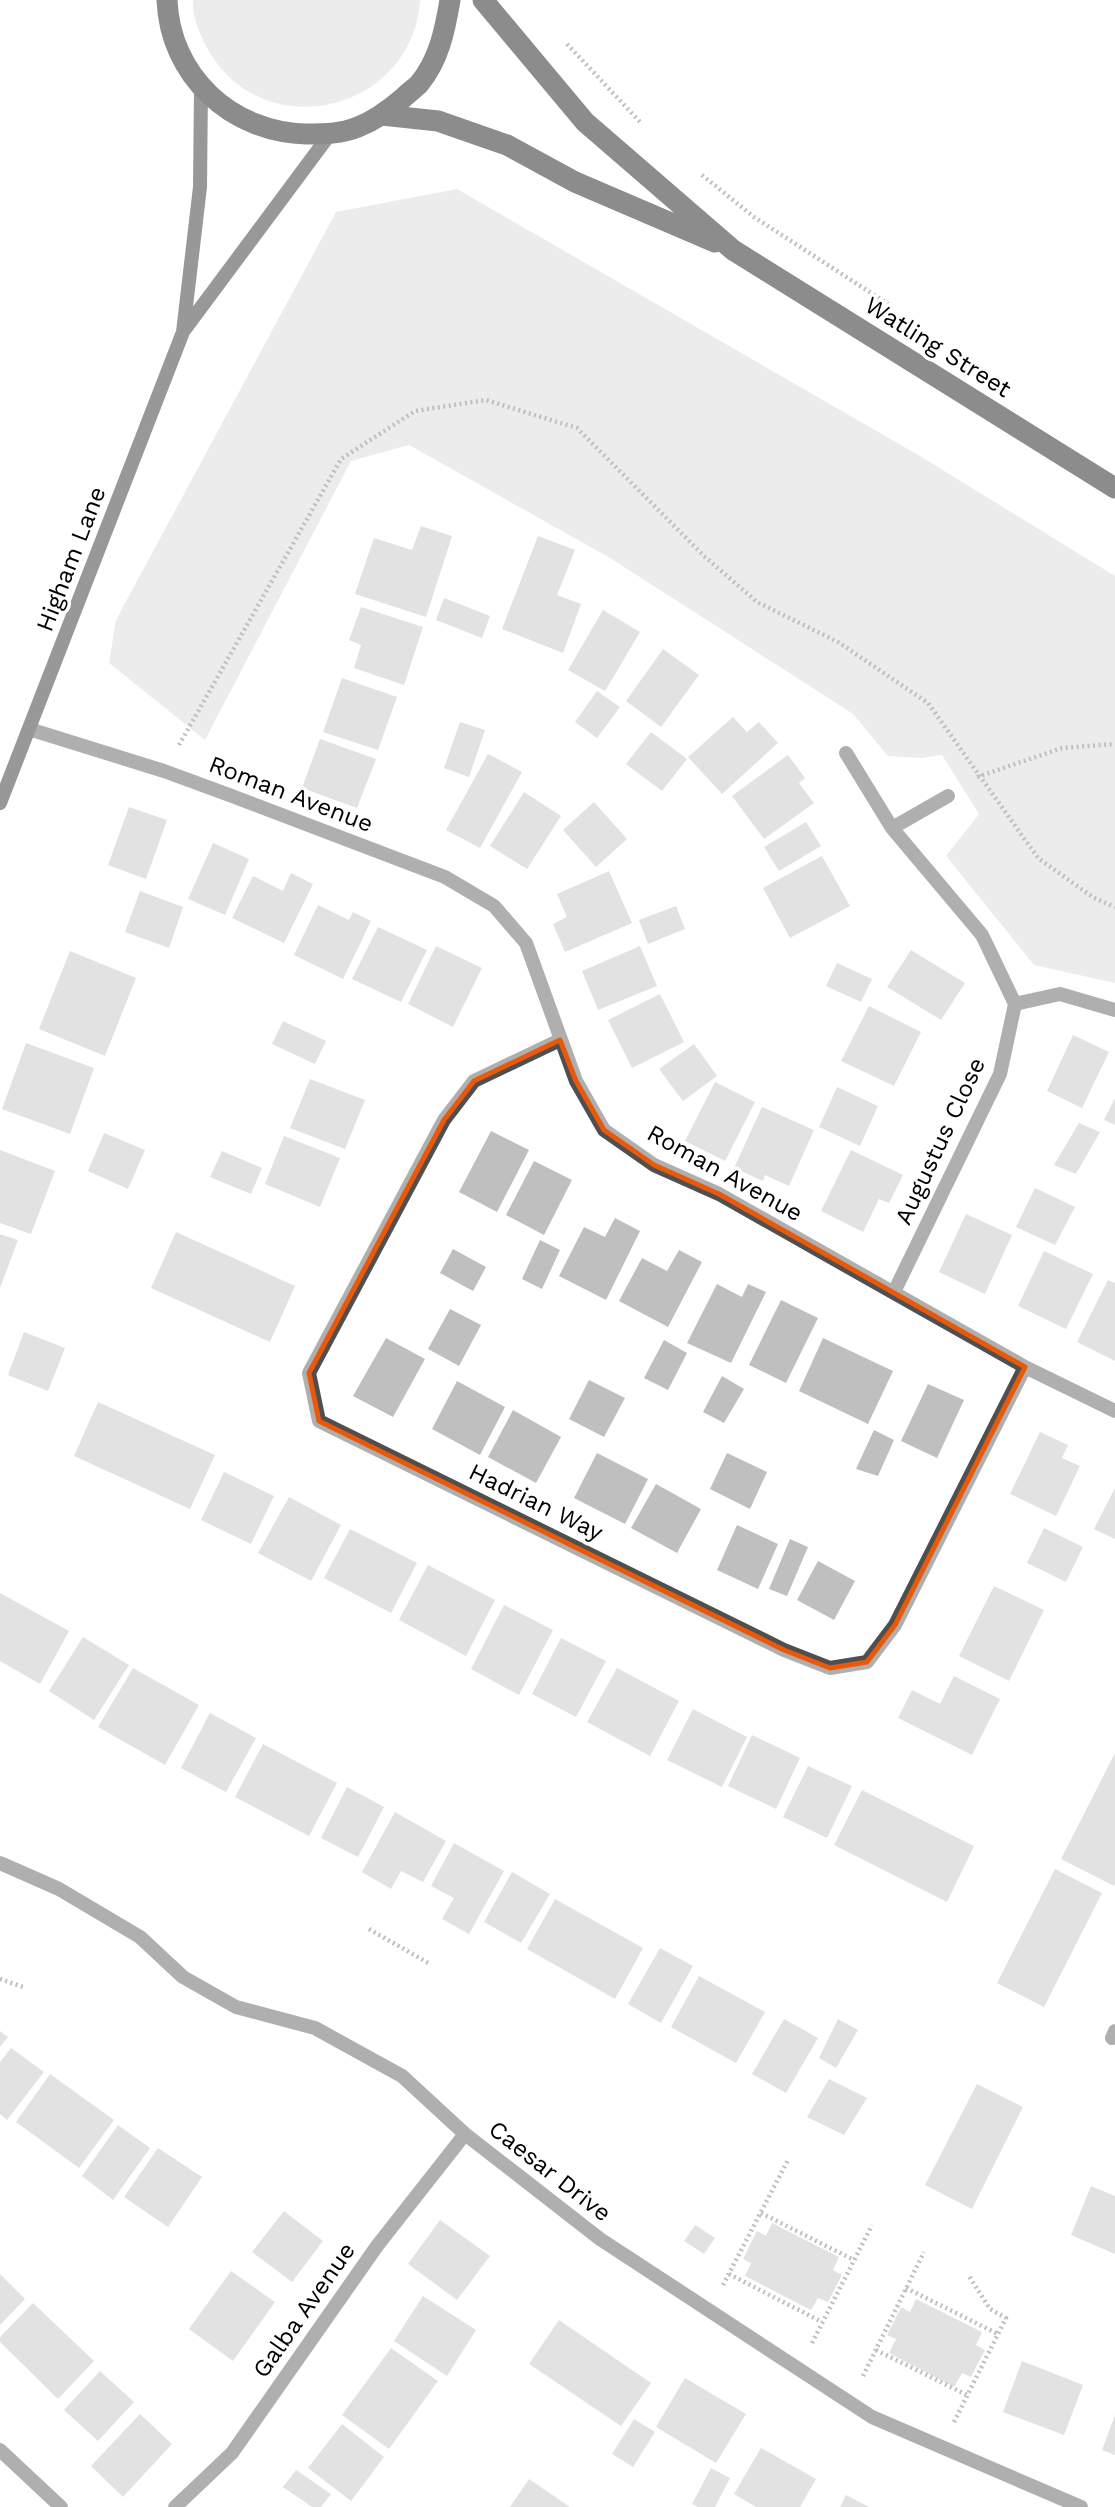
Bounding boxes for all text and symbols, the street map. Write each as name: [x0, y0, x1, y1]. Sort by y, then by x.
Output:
street label: Watling Street: [860, 291, 1016, 403]
street label: Higham Lane: [31, 483, 111, 635]
street label: Roman Avenue: [205, 750, 377, 838]
street label: Augustus Close: [889, 1053, 991, 1229]
street label: Roman Avenue: [642, 1119, 808, 1227]
street label: Hadrian Way: [464, 1457, 608, 1547]
street label: Caesar Drive: [483, 2115, 617, 2227]
street label: Galba Avenue: [247, 2237, 361, 2383]

